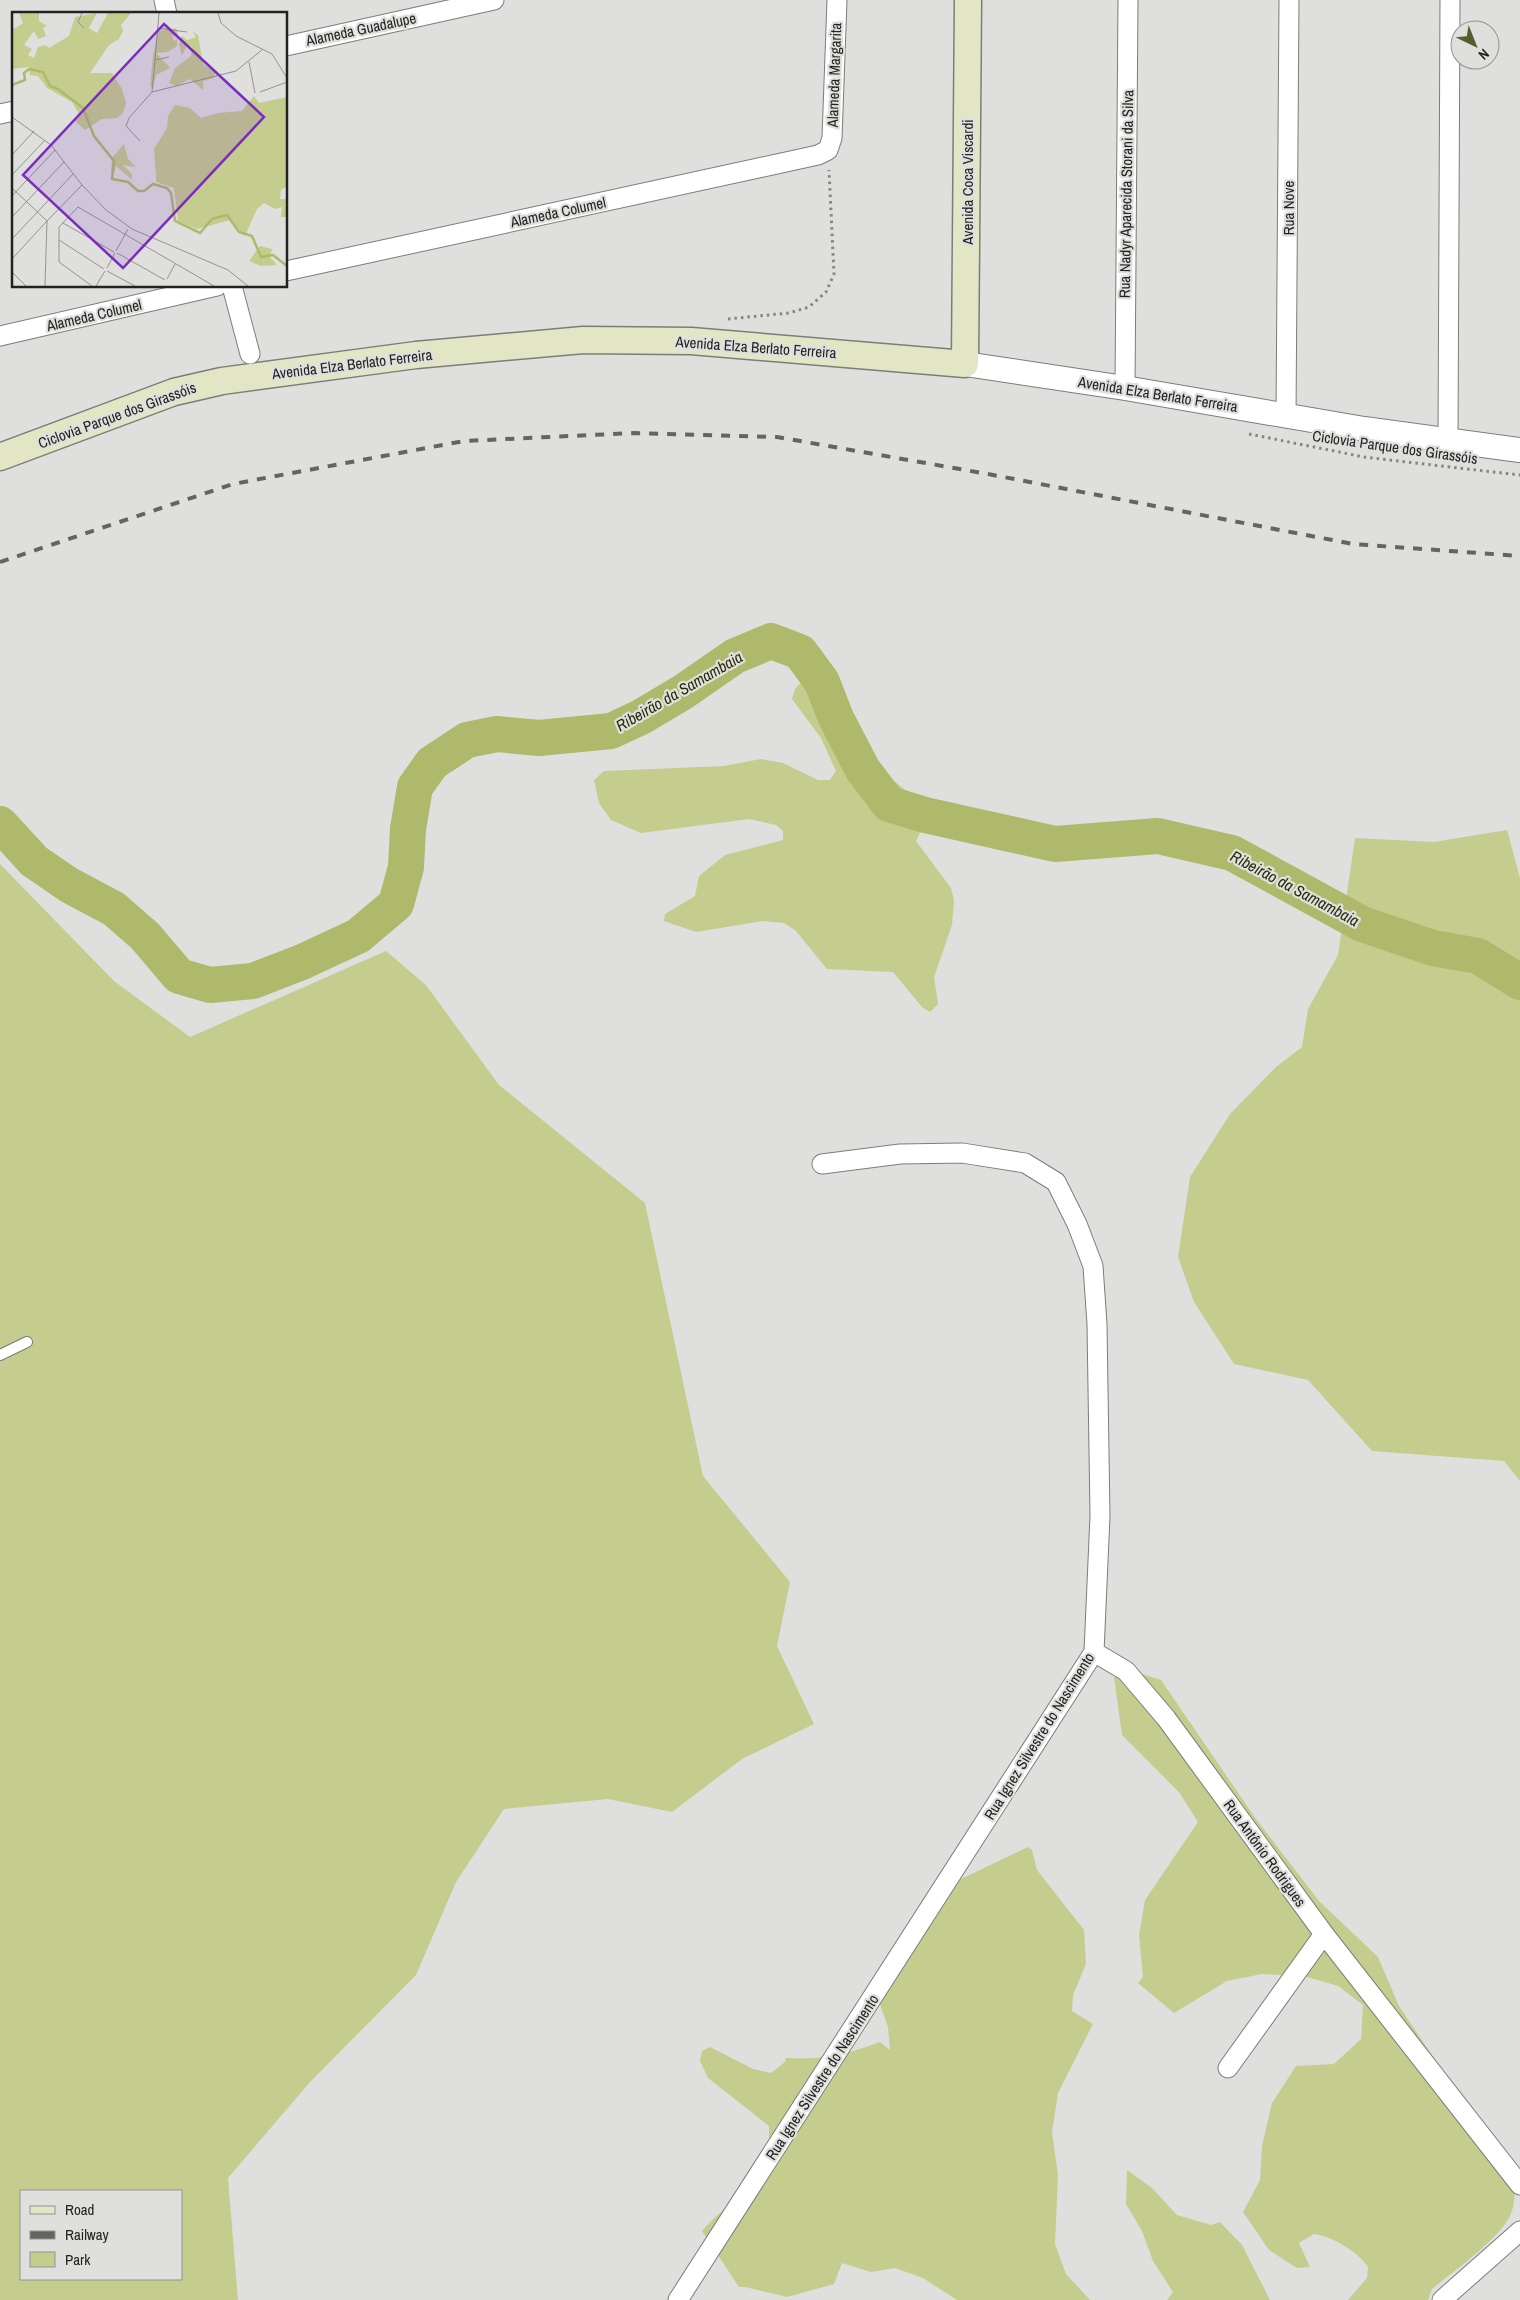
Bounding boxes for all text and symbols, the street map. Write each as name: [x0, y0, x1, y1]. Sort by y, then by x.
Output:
street label: Alameda Guadalupe: [303, 7, 418, 51]
inset map: [12, 12, 288, 288]
north arrow: [1450, 20, 1500, 70]
street label: Alameda Margarita: [822, 22, 846, 129]
text: N: [1475, 45, 1493, 64]
street label: Rua Nadyr Aparecida Storani da Silva: [1114, 89, 1138, 298]
street label: Avenida Coca Viscardi: [957, 119, 978, 246]
street label: Rua Nove: [1278, 181, 1299, 235]
street label: Alameda Columel: [507, 192, 608, 233]
street label: Alameda Columel: [43, 294, 144, 336]
street label: Avenida Elza Berlato Ferreira: [674, 331, 837, 363]
street label: Avenida Elza Berlato Ferreira: [270, 344, 433, 384]
street label: Avenida Elza Berlato Ferreira: [1076, 371, 1239, 417]
street label: Ciclovia Parque dos Girassóis: [35, 377, 199, 453]
street label: Ciclovia Parque dos Girassóis: [1311, 425, 1479, 469]
water label: Ribeirão da Samambaia: [612, 646, 746, 736]
water label: Ribeirão da Samambaia: [1227, 845, 1363, 931]
street label: Rua Ignez Silvestre do Nascimento: [979, 1648, 1099, 1824]
street label: Rua Antônio Rodrigues: [1219, 1795, 1311, 1911]
street label: Rua Ignez Silvestre do Nascimento: [761, 1990, 884, 2164]
legend: [20, 2190, 182, 2280]
text: Road: [65, 2199, 94, 2220]
text: Railway: [65, 2224, 110, 2245]
text: Park: [65, 2249, 91, 2270]

